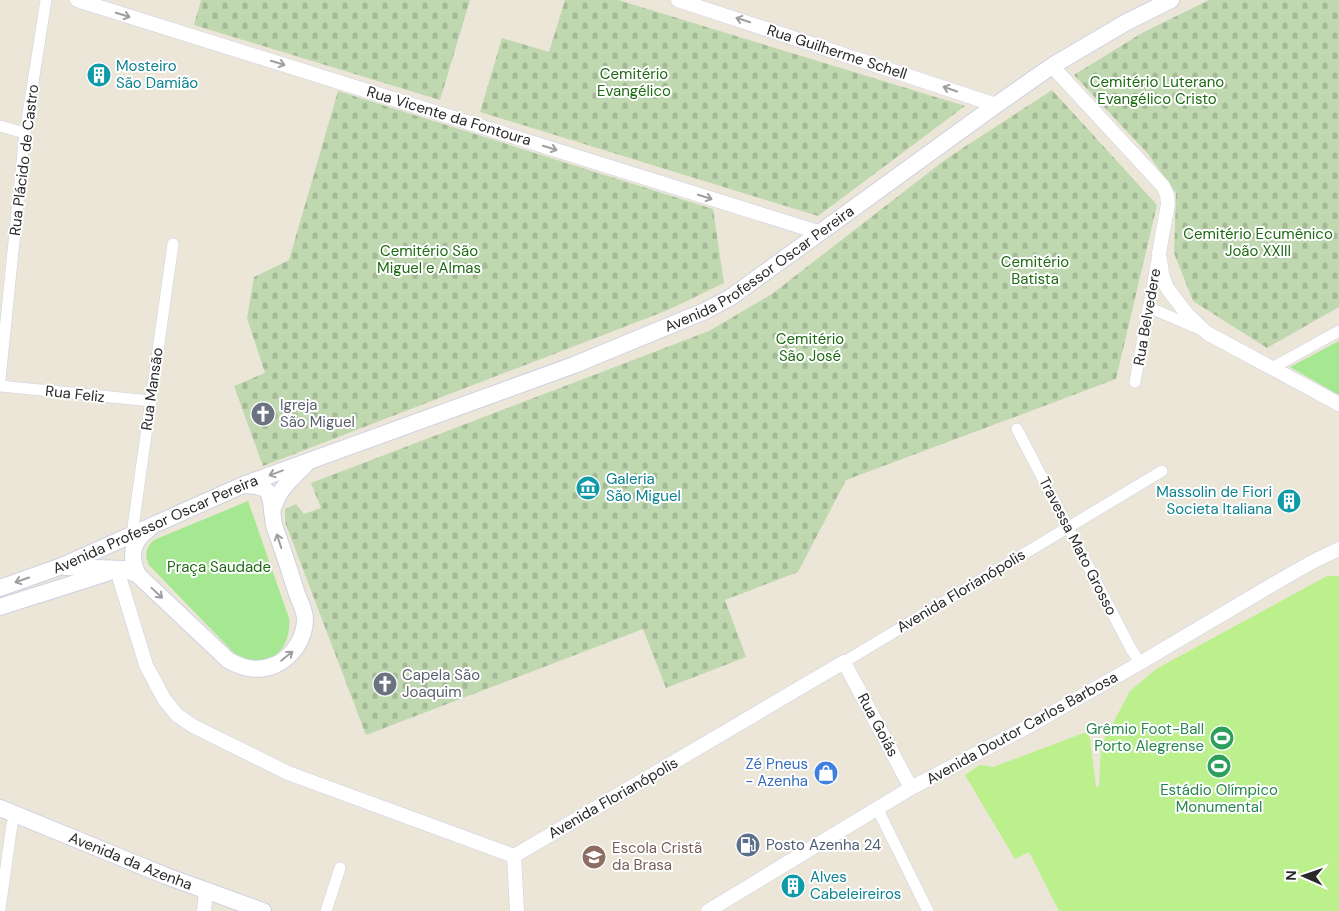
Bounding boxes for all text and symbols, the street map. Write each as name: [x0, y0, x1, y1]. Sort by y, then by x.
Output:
one-way arrow: [115, 10, 131, 20]
one-way arrow: [735, 15, 751, 25]
street label: Rua Guilherme Schell: [764, 20, 910, 84]
place label: Mosteiro São Damião: [116, 56, 198, 93]
one-way arrow: [270, 59, 286, 68]
building icon: Mosteiro São Damião: [86, 62, 112, 88]
park label: Cemitério Evangélico: [597, 64, 671, 101]
park label: Cemitério Luterano Evangélico Cristo: [1090, 72, 1224, 109]
street label: Rua Vicente da Fontoura: [364, 81, 534, 151]
street label: Rua Plácido de Castro: [5, 83, 43, 237]
one-way arrow: [942, 84, 958, 93]
one-way arrow: [542, 144, 558, 154]
one-way arrow: [697, 192, 713, 202]
street label: Avenida Professor Oscar Pereira: [661, 201, 858, 337]
park label: Cemitério Ecumênico João XXIII: [1183, 224, 1333, 261]
park label: Cemitério São Miguel e Almas: [377, 241, 481, 278]
park label: Cemitério Batista: [1001, 252, 1069, 289]
street label: Rua Belvedere: [1129, 267, 1165, 367]
park label: Cemitério São José: [776, 329, 844, 366]
street label: Rua Mansão: [136, 346, 168, 432]
street label: Rua Feliz: [44, 381, 106, 407]
place label: Igreja São Miguel: [280, 395, 355, 432]
church icon: Igreja São Miguel: [250, 401, 276, 427]
one-way arrow: [269, 469, 284, 478]
place label: Galeria São Miguel: [606, 469, 681, 506]
street label: Avenida Professor Oscar Pereira: [50, 470, 261, 578]
street label: Travessa Mato Grosso: [1034, 473, 1122, 619]
museum icon: Galeria São Miguel: [575, 475, 601, 501]
place label: Massolin de Fiori Societa Italiana: [1156, 482, 1272, 519]
building icon: Massolin de Fiori Societa Italiana: [1276, 488, 1302, 514]
one-way arrow: [274, 533, 284, 549]
street label: Avenida Florianópolis: [893, 545, 1029, 637]
park label: Praça Saudade: [167, 557, 271, 577]
one-way arrow: [15, 576, 31, 585]
one-way arrow: [151, 587, 163, 599]
one-way arrow: [280, 651, 293, 662]
place label: Capela São Joaquim: [402, 665, 480, 702]
street label: Avenida Doutor Carlos Barbosa: [923, 667, 1121, 789]
church icon: Capela São Joaquim: [372, 671, 398, 697]
street label: Rua Goiás: [853, 690, 903, 760]
place label: Grêmio Foot-Ball Porto Alegrense: [1086, 719, 1204, 756]
sports icon: Grêmio Foot-Ball Porto Alegrense: [1209, 725, 1235, 751]
street label: Avenida Florianópolis: [544, 753, 682, 843]
sports icon: Estádio Olímpico Monumental: [1206, 753, 1232, 779]
place label: Zé Pneus - Azenha: [745, 754, 808, 791]
shop icon: Zé Pneus - Azenha: [813, 760, 839, 786]
place label: Estádio Olímpico Monumental: [1160, 780, 1278, 817]
street label: Avenida da Azenha: [66, 827, 195, 895]
fuel station icon: Posto Azenha 24: [735, 832, 761, 858]
place label: Posto Azenha 24: [766, 835, 881, 855]
place label: Escola Cristã da Brasa: [612, 838, 702, 875]
school or university icon: Escola Cristã da Brasa: [581, 844, 607, 870]
north arrow: [1279, 851, 1329, 901]
place label: Alves Cabeleireiros: [810, 867, 901, 904]
text: N: [1282, 870, 1300, 881]
building icon: Alves Cabeleireiros: [780, 873, 806, 899]

